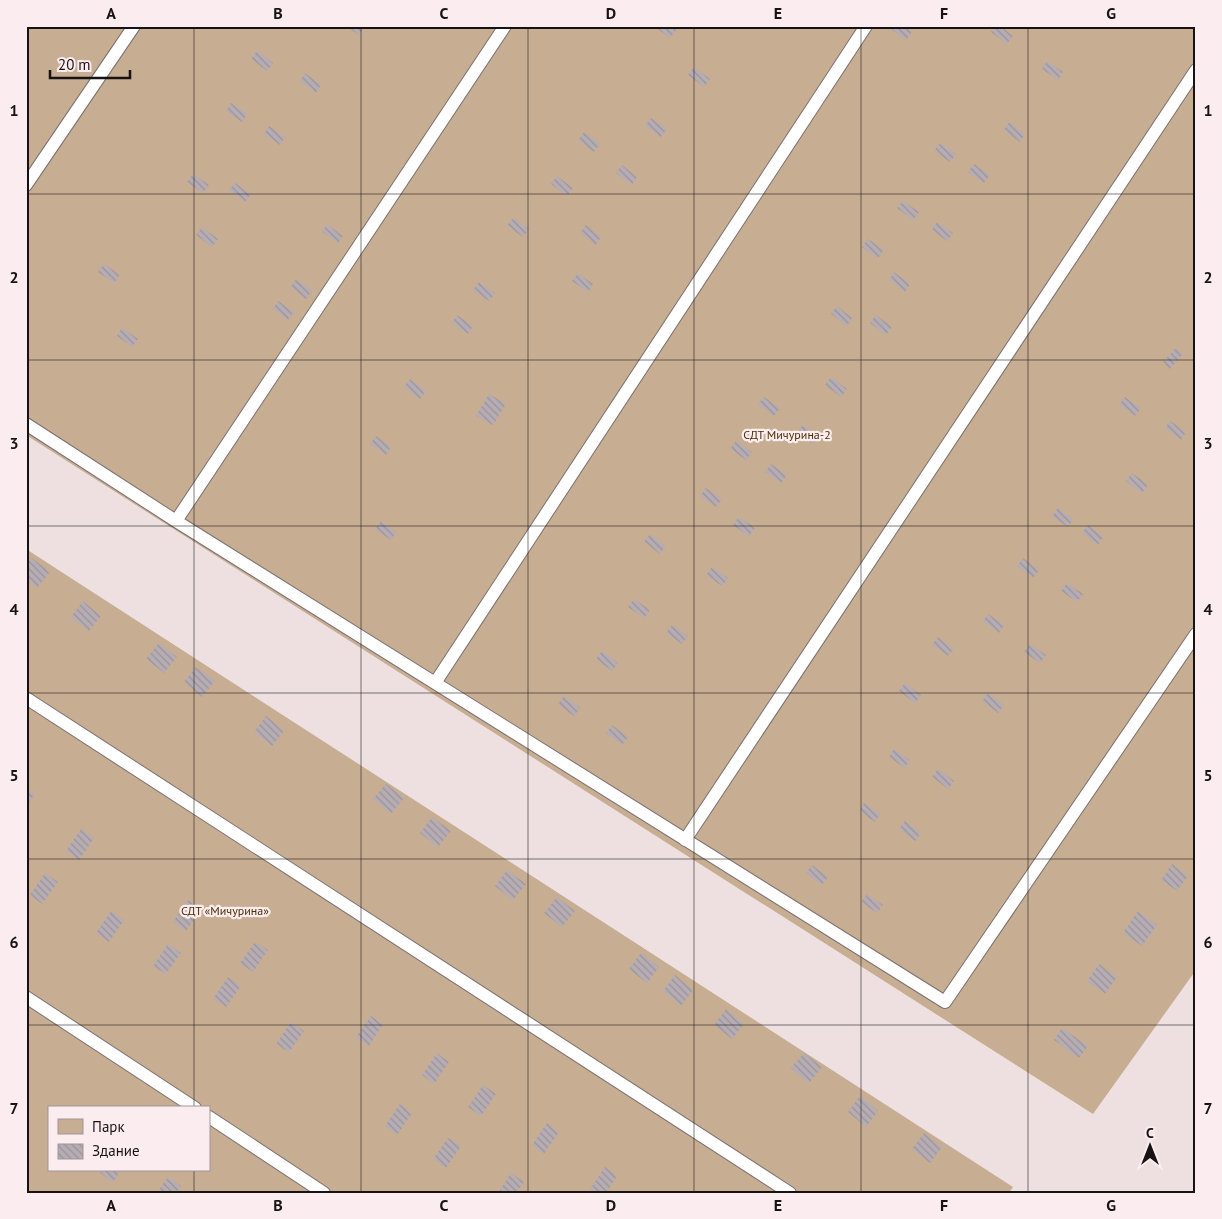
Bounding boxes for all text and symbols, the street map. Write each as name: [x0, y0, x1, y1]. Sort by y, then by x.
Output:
text: A: [106, 3, 116, 23]
text: B: [273, 3, 283, 23]
text: C: [440, 3, 449, 23]
text: D: [606, 3, 616, 23]
text: E: [774, 3, 782, 23]
text: F: [940, 3, 948, 23]
text: G: [1106, 3, 1116, 23]
scale bar: [50, 48, 130, 80]
text: 20 m: [58, 55, 91, 74]
text: 1: [9, 100, 19, 120]
text: 1: [1203, 100, 1213, 120]
text: 2: [9, 267, 19, 287]
text: 2: [1203, 267, 1213, 287]
park label: СДТ Мичурина-2: [743, 427, 831, 442]
text: 3: [9, 433, 19, 453]
text: 3: [1203, 433, 1213, 453]
text: 4: [9, 599, 19, 619]
text: 4: [1203, 599, 1213, 619]
text: 5: [9, 765, 19, 785]
text: 5: [1203, 765, 1213, 785]
park label: СДТ «Мичурина»: [181, 903, 269, 918]
text: 6: [9, 932, 19, 952]
text: 6: [1203, 932, 1213, 952]
text: 7: [9, 1098, 19, 1118]
text: 7: [1203, 1098, 1213, 1118]
legend: [48, 1106, 210, 1172]
text: Парк: [92, 1117, 125, 1136]
north arrow: [1124, 1122, 1174, 1172]
text: С: [1146, 1124, 1154, 1142]
text: Здание: [92, 1141, 140, 1160]
text: A: [106, 1195, 116, 1215]
text: B: [273, 1195, 283, 1215]
text: C: [440, 1195, 449, 1215]
text: D: [606, 1195, 616, 1215]
text: E: [774, 1195, 782, 1215]
text: F: [940, 1195, 948, 1215]
text: G: [1106, 1195, 1116, 1215]

